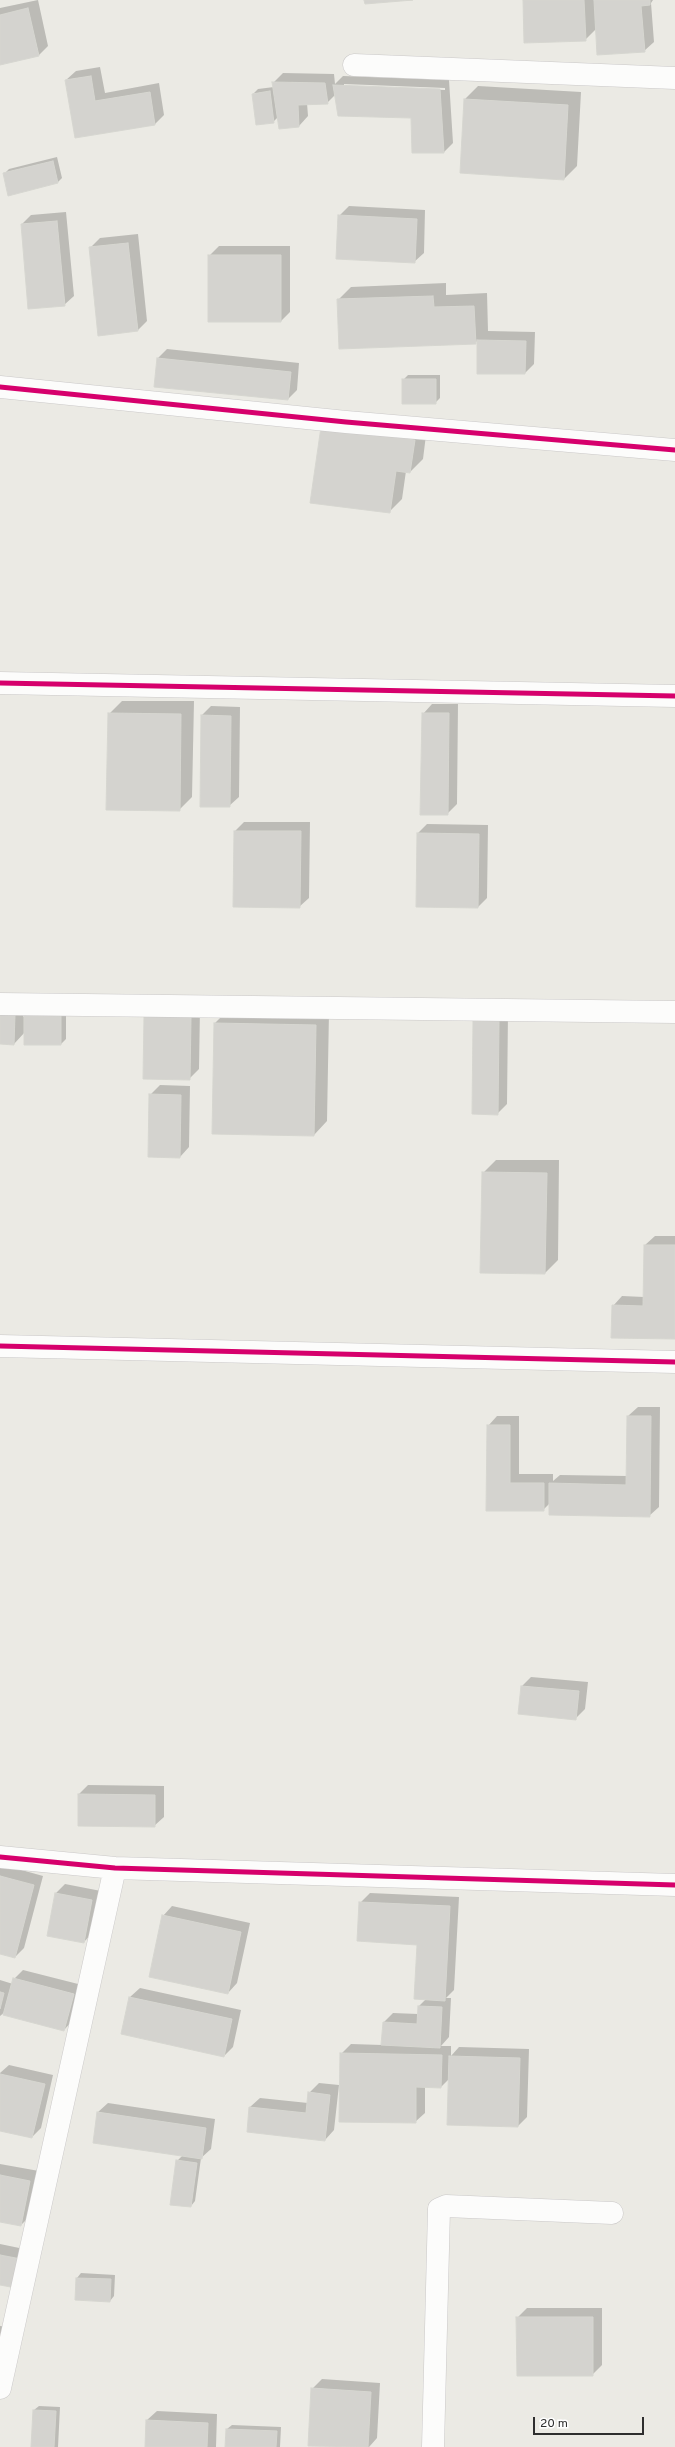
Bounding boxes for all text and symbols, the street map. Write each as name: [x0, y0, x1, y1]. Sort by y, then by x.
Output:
scale bar: [535, 2409, 646, 2435]
text: 20 m: [540, 2416, 568, 2432]

